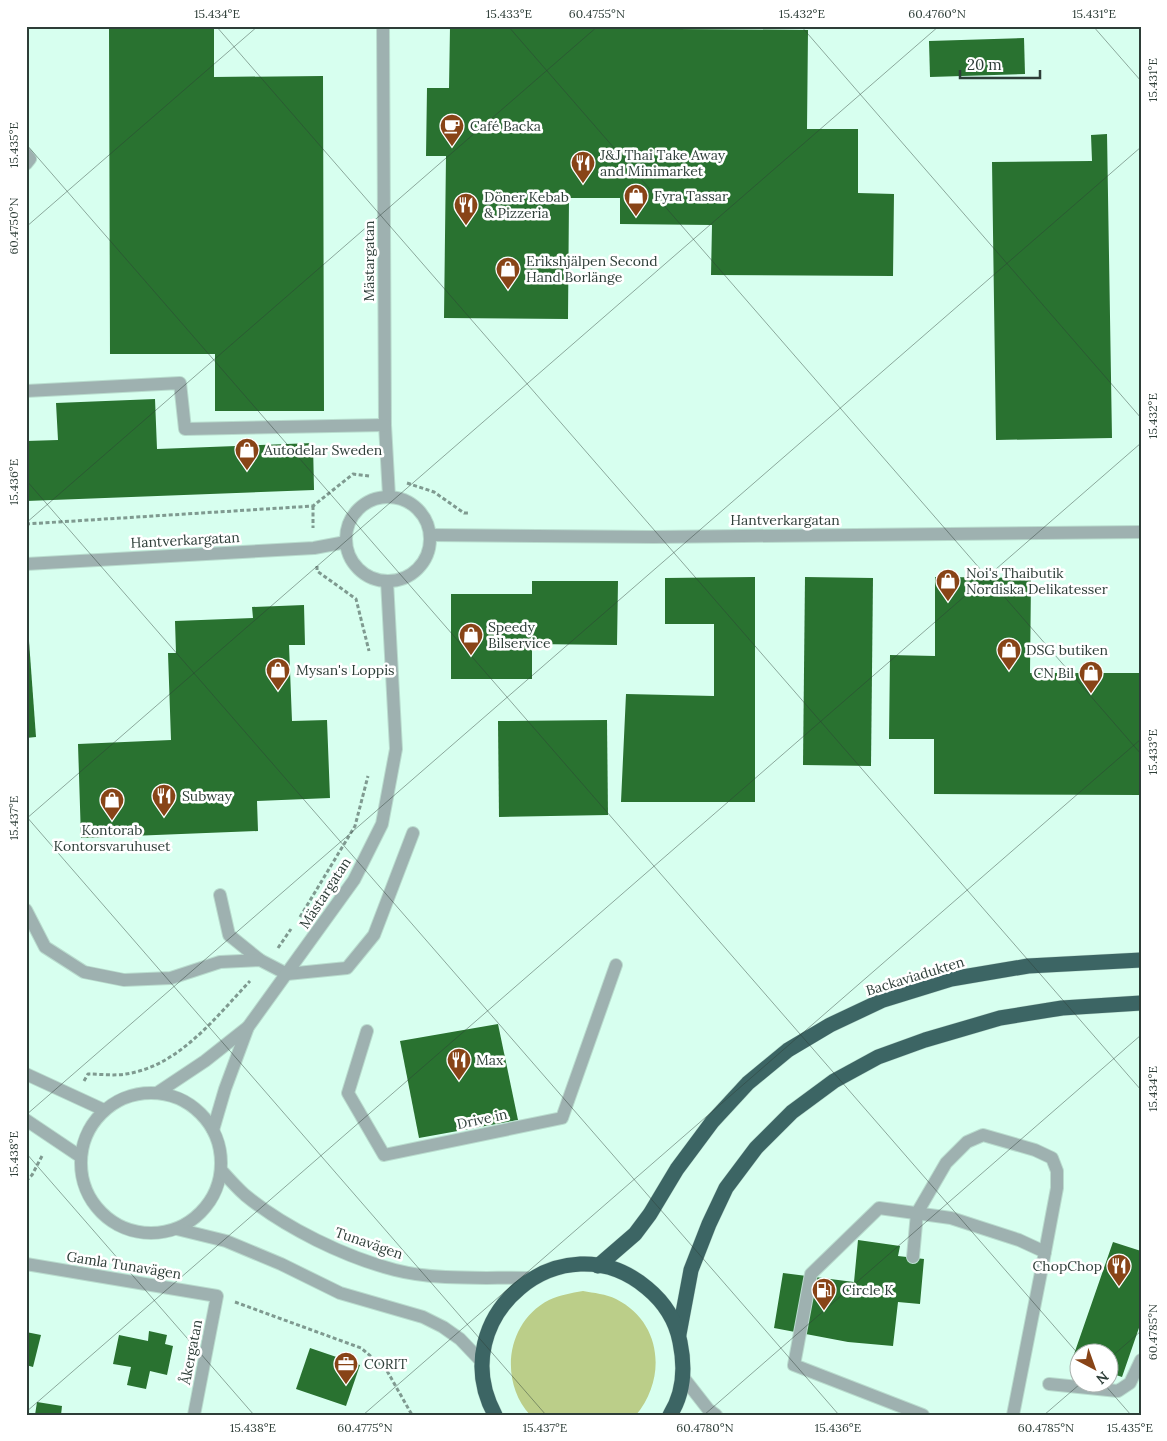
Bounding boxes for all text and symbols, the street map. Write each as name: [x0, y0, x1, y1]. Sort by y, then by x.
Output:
text: 15.434°E: [194, 6, 240, 21]
text: 15.433°E: [486, 6, 532, 21]
text: 60.4755°N: [569, 6, 625, 21]
text: 15.432°E: [779, 6, 825, 21]
text: 60.4760°N: [908, 6, 966, 21]
text: 15.431°E: [1072, 6, 1116, 21]
scale bar: [960, 48, 1040, 80]
text: 20 m: [967, 55, 1002, 74]
text: 15.431°E: [1145, 58, 1160, 102]
cafe icon: Café Backa: [439, 113, 465, 147]
place label: Café Backa: [470, 117, 541, 135]
text: 15.435°E: [6, 122, 21, 168]
place label: J&J Thai Take Away and Minimarket: [599, 146, 726, 180]
restaurant icon: J&J Thai Take Away and Minimarket: [570, 150, 596, 184]
shop icon: Fyra Tassar: [623, 183, 649, 217]
place label: Fyra Tassar: [654, 187, 728, 205]
place label: Döner Kebab & Pizzeria: [484, 188, 569, 222]
restaurant icon: Döner Kebab & Pizzeria: [453, 192, 479, 226]
text: 60.4750°N: [6, 197, 21, 255]
street label: Mästargatan: [360, 220, 378, 302]
place label: Erikshjälpen Second Hand Borlänge: [526, 252, 658, 286]
shop icon: Erikshjälpen Second Hand Borlänge: [495, 256, 521, 290]
text: 15.432°E: [1145, 393, 1160, 439]
shop icon: Autodelar Sweden: [234, 437, 260, 471]
place label: Autodelar Sweden: [263, 441, 383, 459]
text: 15.436°E: [6, 459, 21, 505]
street label: Hantverkargatan: [730, 511, 840, 529]
street label: Hantverkargatan: [130, 528, 241, 552]
place label: Noi's Thaibutik Nordiska Delikatesser: [966, 564, 1108, 598]
shop icon: Noi's Thaibutik Nordiska Delikatesser: [935, 568, 961, 602]
place label: Speedy Bilservice: [488, 618, 551, 652]
shop icon: Speedy Bilservice: [458, 622, 484, 656]
shop icon: DSG butiken: [996, 637, 1022, 671]
place label: DSG butiken: [1026, 641, 1109, 659]
shop icon: Mysan's Loppis: [265, 657, 291, 691]
shop icon: CN Bil: [1078, 660, 1104, 694]
place label: Mysan's Loppis: [296, 661, 395, 679]
place label: CN Bil: [1034, 664, 1074, 682]
text: 15.433°E: [1145, 729, 1160, 775]
restaurant icon: Subway: [151, 783, 177, 817]
shop icon: Kontorab Kontorsvaruhuset: [99, 787, 125, 821]
place label: Subway: [182, 787, 232, 805]
text: 15.437°E: [6, 796, 21, 840]
place label: Kontorab Kontorsvaruhuset: [54, 821, 171, 855]
street label: Mästargatan: [295, 854, 355, 932]
street label: Backaviadukten: [864, 952, 967, 1000]
restaurant icon: Max: [446, 1047, 472, 1081]
place label: Max: [476, 1051, 504, 1069]
text: 15.434°E: [1145, 1066, 1160, 1112]
street label: Drive in: [455, 1105, 509, 1133]
text: 15.438°E: [6, 1131, 21, 1177]
street label: Tunavägen: [333, 1223, 406, 1263]
street label: Gamla Tunavägen: [65, 1247, 183, 1283]
restaurant icon: ChopChop: [1106, 1253, 1132, 1287]
place label: ChopChop: [1033, 1257, 1102, 1275]
fuel station icon: Circle K: [811, 1277, 837, 1311]
place label: Circle K: [842, 1281, 894, 1299]
text: 60.4785°N: [1145, 1304, 1160, 1360]
street label: Åkergatan: [176, 1318, 206, 1387]
north arrow: [1070, 1344, 1120, 1394]
office icon: CORIT: [333, 1351, 359, 1385]
place label: CORIT: [364, 1355, 407, 1373]
text: N: [1092, 1367, 1113, 1388]
text: 15.438°E: [230, 1420, 276, 1435]
text: 60.4775°N: [337, 1420, 393, 1435]
text: 15.437°E: [523, 1420, 567, 1435]
text: 60.4780°N: [676, 1420, 734, 1435]
text: 15.436°E: [815, 1420, 861, 1435]
text: 60.4785°N: [1018, 1420, 1074, 1435]
text: 15.435°E: [1107, 1420, 1153, 1435]

